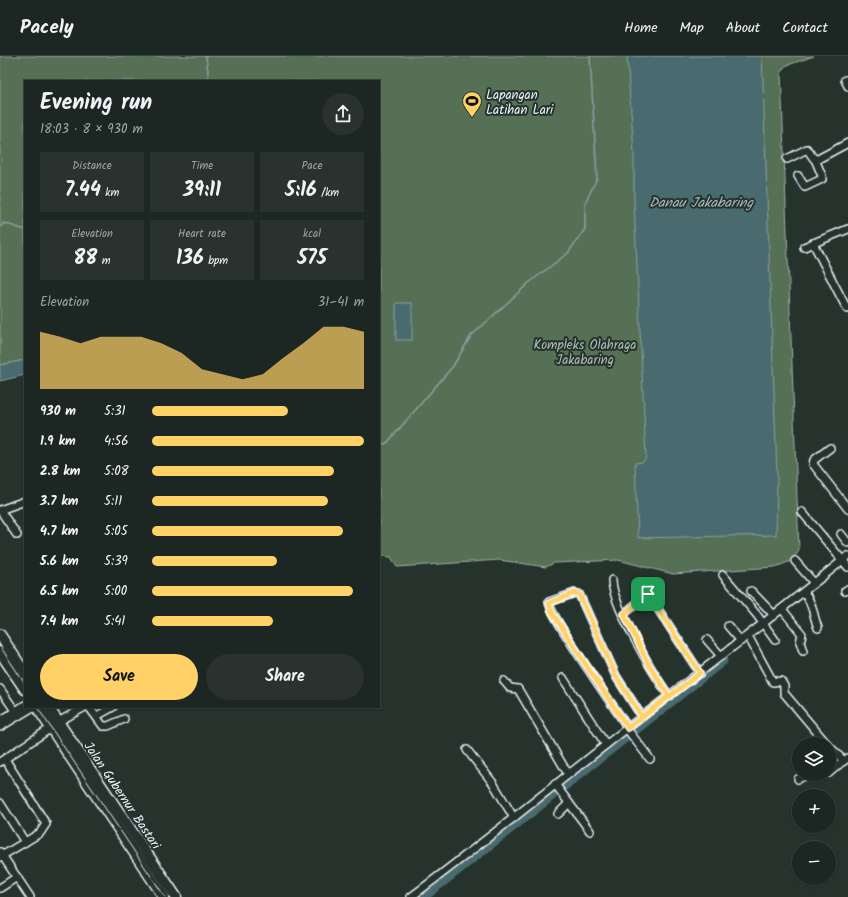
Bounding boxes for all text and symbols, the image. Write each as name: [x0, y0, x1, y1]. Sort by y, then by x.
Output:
text: Pacely: [20, 13, 74, 43]
text: Home: [624, 17, 658, 39]
text: Map: [680, 17, 704, 39]
text: About: [726, 17, 760, 39]
text: Contact: [782, 17, 828, 39]
place label: Lapangan Latihan Lari: [486, 85, 554, 121]
text: Evening run: [40, 86, 152, 121]
sports icon: Lapangan Latihan Lari: [461, 90, 483, 118]
button: share: [322, 93, 364, 135]
text: 18:03 · 8 × 930 m: [40, 119, 143, 140]
text: Distance: [72, 157, 112, 175]
text: Time: [191, 157, 213, 175]
text: Pace: [302, 157, 322, 175]
text: 7.44: [65, 175, 101, 207]
text: 39:11: [183, 175, 221, 207]
text: 5:16: [285, 175, 317, 207]
text: km: [101, 184, 119, 202]
text: /km: [317, 184, 339, 202]
water label: Danau Jakabaring: [649, 192, 754, 214]
text: Elevation: [71, 225, 113, 243]
text: Heart rate: [178, 225, 226, 243]
text: kcal: [303, 225, 321, 243]
text: 88: [74, 243, 97, 275]
text: 136: [176, 243, 204, 275]
text: 575: [297, 243, 327, 275]
text: m: [97, 252, 110, 270]
text: bpm: [204, 252, 228, 270]
text: Elevation: [40, 292, 89, 313]
text: 31–41 m: [318, 292, 364, 313]
park label: Kompleks Olahraga Jakabaring: [534, 335, 636, 371]
text: 930 m: [40, 401, 76, 422]
text: 5:31: [104, 401, 126, 422]
text: 1.9 km: [40, 431, 76, 452]
text: 4:56: [104, 431, 129, 452]
text: 2.8 km: [40, 461, 80, 482]
text: 5:08: [104, 461, 129, 482]
text: 3.7 km: [40, 491, 78, 512]
text: 5:11: [104, 491, 122, 512]
text: 4.7 km: [40, 521, 78, 542]
text: 5:05: [104, 521, 128, 542]
text: 5.6 km: [40, 551, 79, 572]
text: 5:39: [104, 551, 128, 572]
pin: [631, 577, 665, 611]
text: 6.5 km: [40, 581, 79, 602]
text: 5:00: [104, 581, 127, 602]
icon: arrive: [637, 583, 659, 605]
text: 7.4 km: [40, 611, 78, 632]
text: 5:41: [104, 611, 125, 632]
button: Save: [40, 654, 198, 700]
button: Share: [206, 654, 364, 700]
map controls: [792, 737, 836, 885]
button: layers: [792, 737, 836, 781]
street label: Jalan Gubernur Bastari: [78, 738, 166, 855]
button: +: [792, 789, 836, 833]
button: −: [792, 841, 836, 885]

